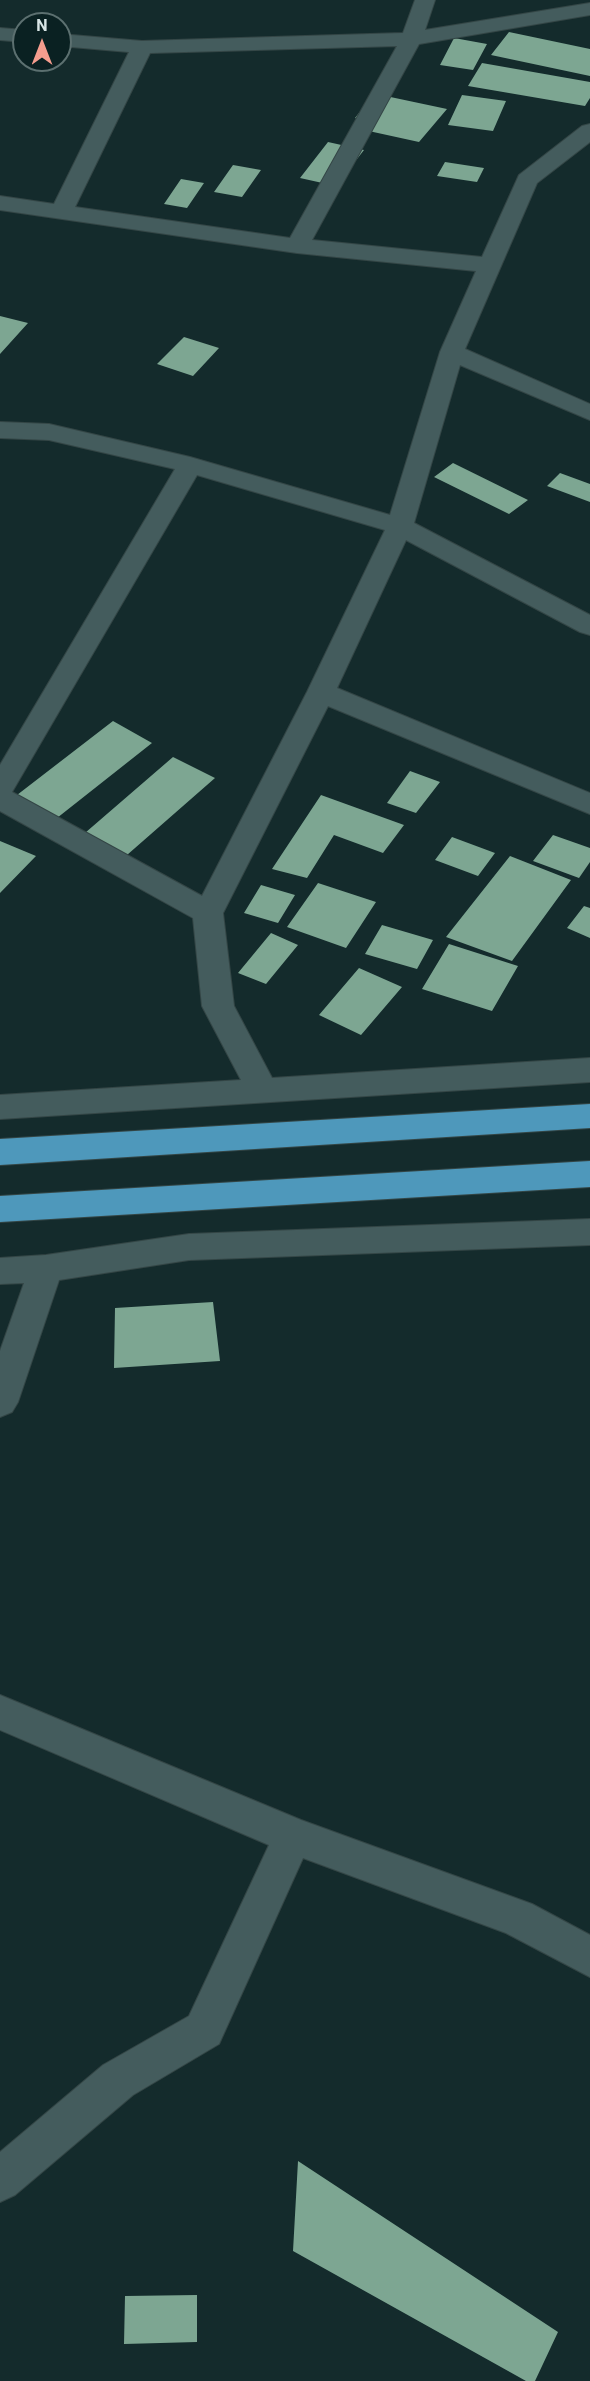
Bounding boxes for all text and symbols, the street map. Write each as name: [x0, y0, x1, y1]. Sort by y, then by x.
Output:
north arrow: [12, 12, 72, 72]
text: N: [36, 16, 48, 35]

